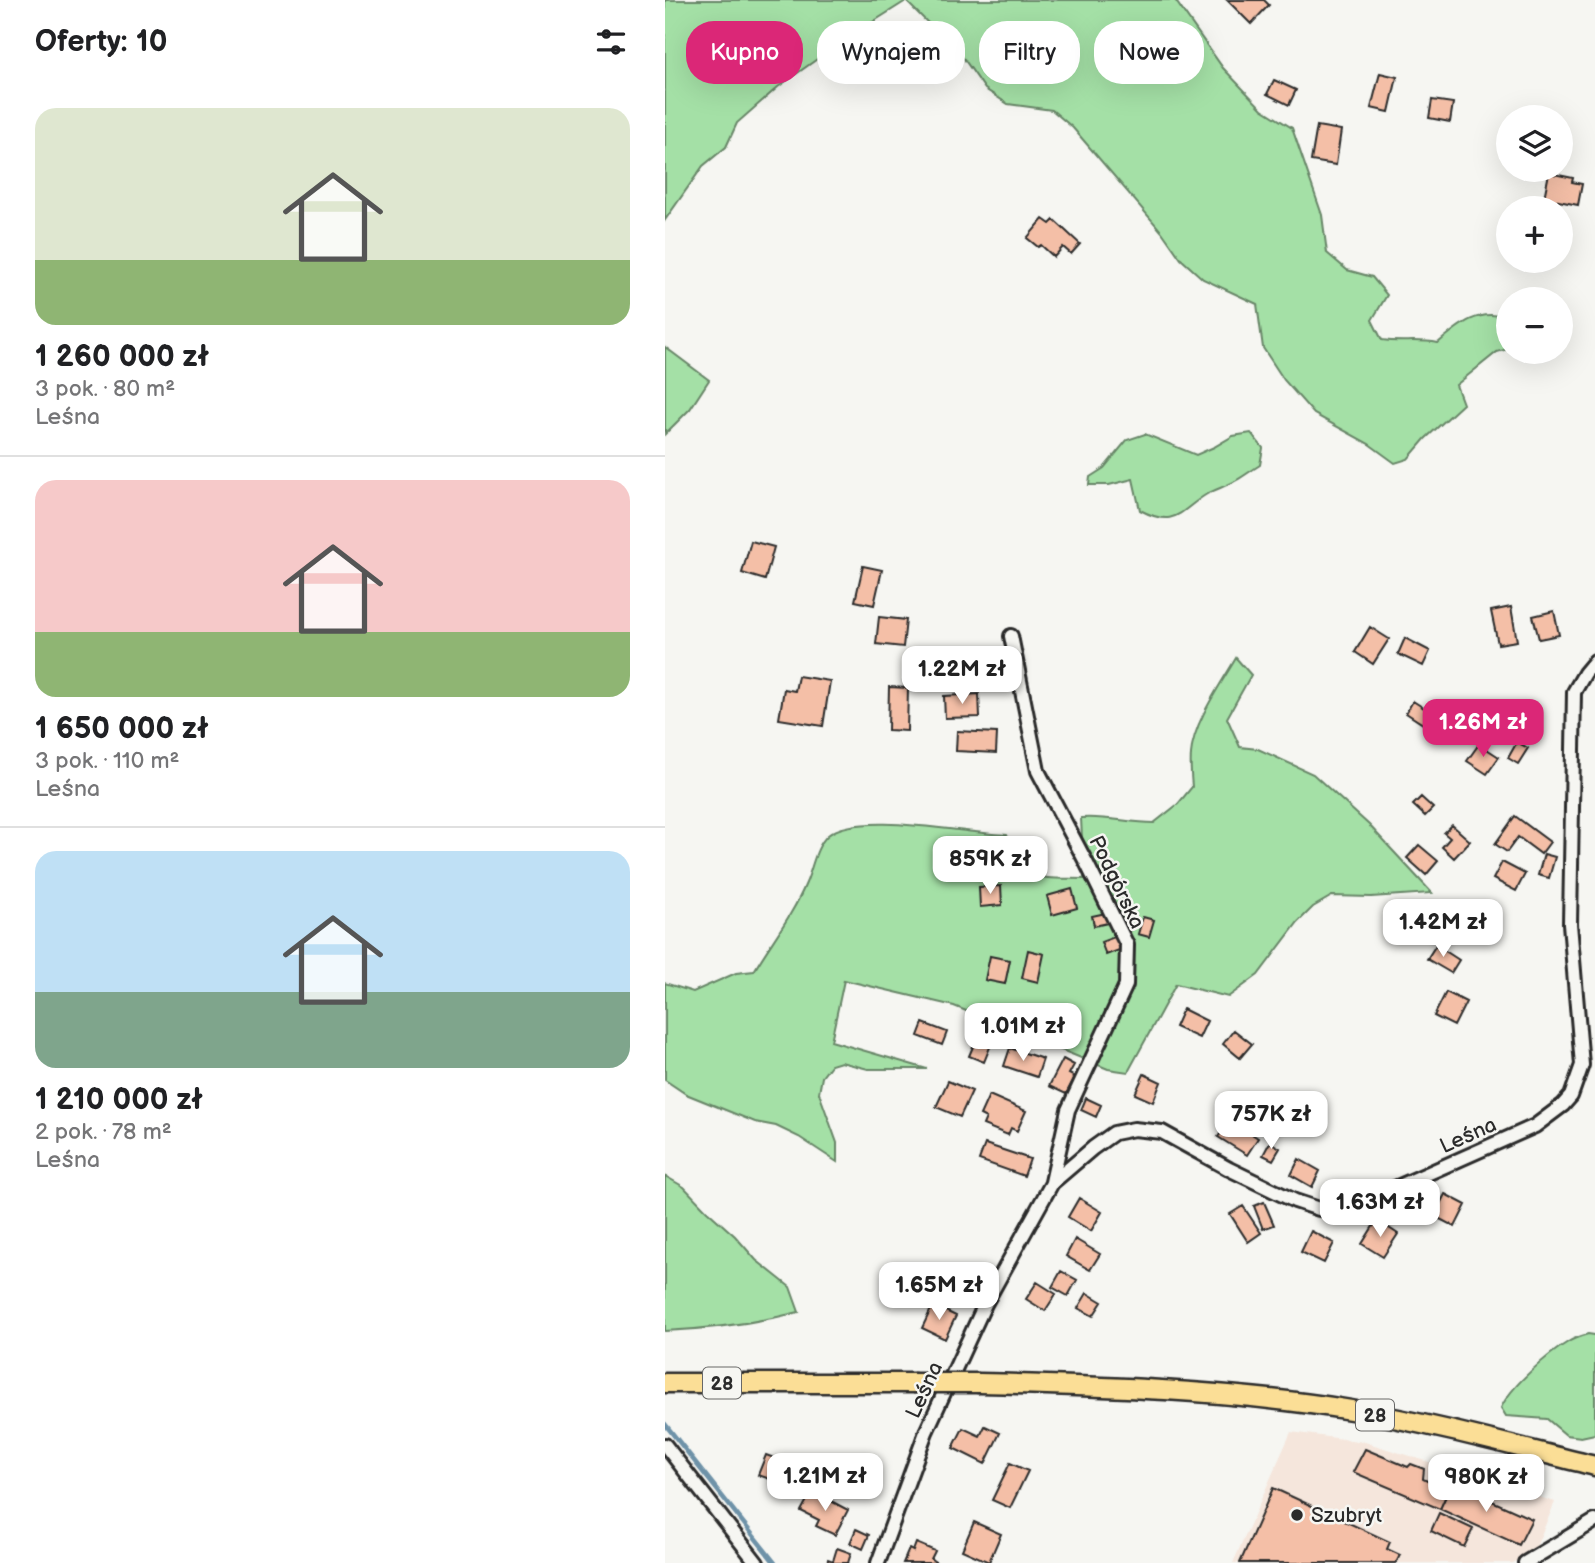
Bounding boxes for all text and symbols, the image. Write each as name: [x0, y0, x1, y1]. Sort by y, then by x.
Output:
chip: Kupno: [686, 21, 803, 84]
chip: Wynajem: [817, 21, 965, 84]
chip: Filtry: [979, 21, 1080, 84]
chip: Nowe: [1094, 21, 1204, 84]
icon: filters: [592, 23, 630, 61]
text: Oferty: 10: [35, 24, 167, 60]
map controls: [1496, 105, 1573, 364]
button: layers: [1496, 105, 1573, 182]
icon: home: [270, 154, 396, 280]
button: +: [1496, 196, 1573, 273]
button: −: [1496, 287, 1573, 364]
text: 1 260 000 zł: [35, 339, 209, 375]
text: 3 pok. · 80 m²: [35, 375, 175, 403]
text: Leśna: [35, 403, 100, 431]
icon: home: [270, 526, 396, 652]
pin: 1.22M zł: [890, 646, 1034, 706]
text: 1.22M zł: [918, 655, 1006, 683]
pin: 1.26M zł: [1411, 700, 1555, 759]
text: 1.26M zł: [1439, 708, 1527, 736]
text: 1 650 000 zł: [35, 711, 208, 747]
text: 3 pok. · 110 m²: [35, 747, 179, 775]
text: Leśna: [35, 775, 100, 803]
street label: Podgórska: [1083, 832, 1150, 933]
pin: 859K zł: [925, 836, 1055, 896]
text: 859K zł: [949, 845, 1031, 873]
icon: home: [270, 897, 396, 1023]
pin: 1.42M zł: [1371, 900, 1515, 959]
text: 1.42M zł: [1399, 908, 1487, 936]
pin: 1.01M zł: [951, 1004, 1095, 1063]
text: 1.01M zł: [981, 1012, 1065, 1040]
text: 1 210 000 zł: [35, 1082, 203, 1118]
pin: 757K zł: [1206, 1092, 1336, 1151]
text: 757K zł: [1231, 1100, 1311, 1128]
street label: Leśna: [1436, 1112, 1500, 1159]
text: 2 pok. · 78 m²: [35, 1118, 172, 1146]
text: Leśna: [35, 1146, 100, 1174]
pin: 1.63M zł: [1308, 1180, 1452, 1239]
text: 1.63M zł: [1336, 1188, 1424, 1216]
pin: 1.65M zł: [867, 1262, 1011, 1322]
text: 1.65M zł: [895, 1271, 983, 1299]
street label: Leśna: [901, 1358, 948, 1422]
road number: 28: [703, 1368, 741, 1399]
road number: 28: [1356, 1400, 1394, 1430]
pin: 1.21M zł: [753, 1454, 897, 1513]
pin: 980K zł: [1421, 1454, 1551, 1514]
text: 1.21M zł: [783, 1462, 867, 1490]
text: 980K zł: [1444, 1463, 1528, 1491]
place label: Szubryt: [1311, 1503, 1382, 1528]
marker: Szubryt: [1289, 1507, 1305, 1523]

